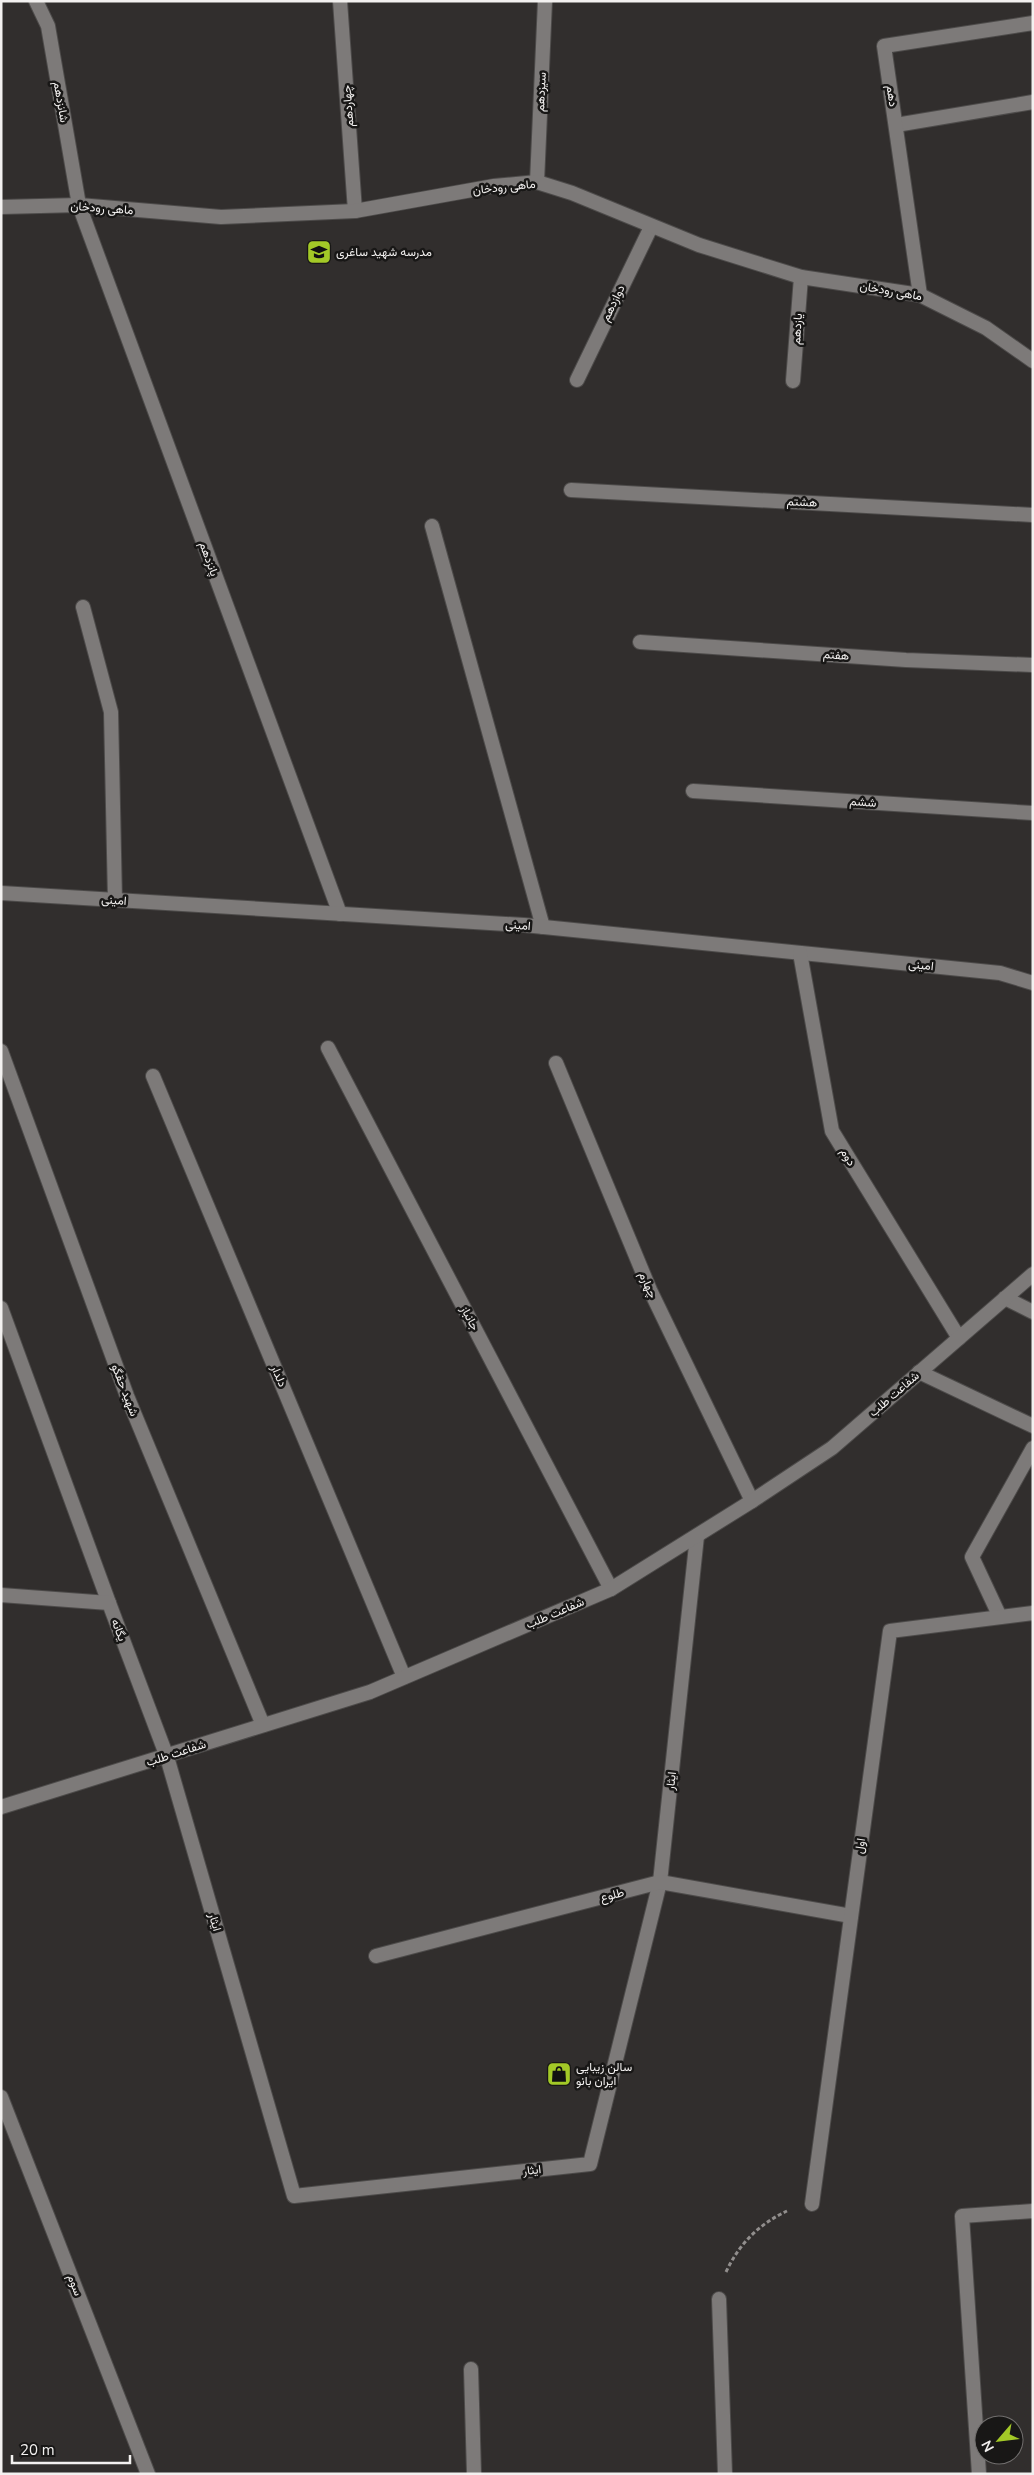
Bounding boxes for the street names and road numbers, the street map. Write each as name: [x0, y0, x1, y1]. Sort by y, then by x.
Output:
street label: سیزدهم: [532, 72, 550, 112]
street label: شانزدهم: [50, 80, 72, 124]
street label: چهاردهم: [339, 84, 357, 128]
street label: دهم: [883, 84, 901, 108]
street label: ماهی رودخان: [472, 176, 536, 198]
street label: ماهی رودخان: [70, 198, 134, 218]
street label: ماهی رودخان: [859, 278, 923, 304]
street label: دوازدهم: [597, 282, 629, 324]
street label: یازدهم: [788, 312, 806, 345]
street label: هشتم: [786, 493, 818, 511]
street label: پانزدهم: [195, 539, 223, 579]
street label: هفتم: [822, 646, 850, 664]
street label: ششم: [849, 793, 877, 811]
street label: امینی: [101, 891, 127, 909]
street label: امینی: [505, 916, 531, 934]
street label: امینی: [908, 956, 934, 974]
street label: دوم: [836, 1145, 860, 1169]
street label: چهارم: [635, 1269, 661, 1301]
street label: جانباز: [456, 1302, 483, 1333]
street label: شهید حقگو: [108, 1362, 142, 1418]
street label: دلدار: [267, 1362, 291, 1390]
street label: شفاعت طلب: [865, 1368, 923, 1420]
street label: شفاعت طلب: [523, 1594, 587, 1632]
street label: یگانه: [107, 1617, 131, 1644]
street label: شفاعت طلب: [144, 1736, 208, 1770]
street label: ایثار: [662, 1771, 680, 1792]
street label: اول: [851, 1837, 869, 1855]
street label: طلوع: [598, 1884, 626, 1907]
street label: ایثار: [205, 1910, 225, 1933]
street label: ایثار: [521, 2161, 542, 2179]
street label: سوم: [64, 2272, 86, 2298]

